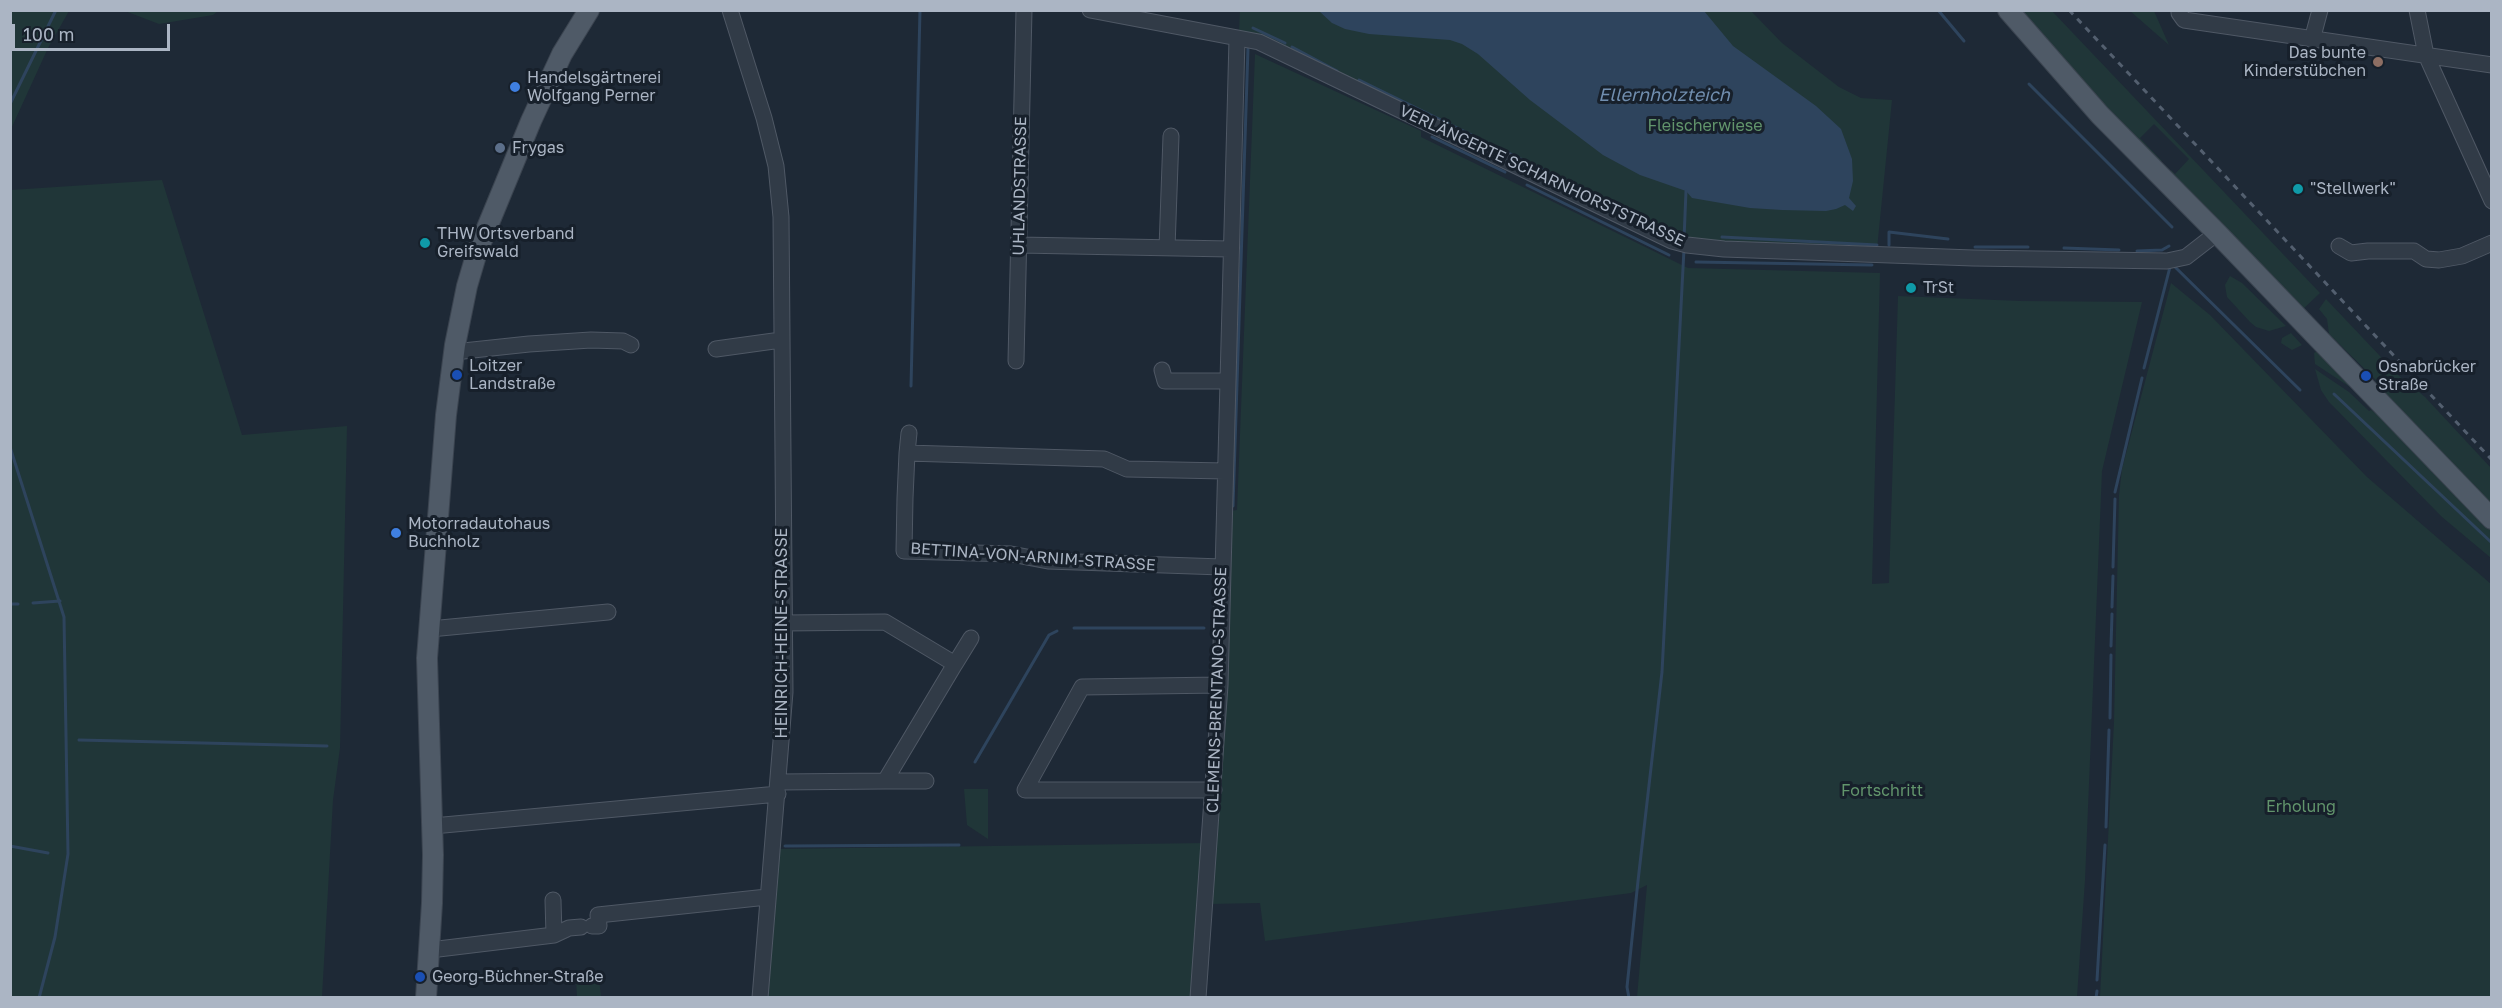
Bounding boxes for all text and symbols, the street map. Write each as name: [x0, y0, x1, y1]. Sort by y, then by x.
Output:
scale bar: [15, 12, 172, 50]
text: 100 m: [23, 23, 74, 45]
place label: Das bunte Kinderstübchen: [2243, 43, 2366, 81]
marker: Das bunte Kinderstübchen: [2371, 55, 2385, 69]
place label: Handelsgärtnerei Wolfgang Perner: [527, 68, 661, 106]
marker: Handelsgärtnerei Wolfgang Perner: [508, 80, 522, 94]
water label: Ellernholzteich: [1598, 84, 1730, 106]
street label: VERLÄNGERTE SCHARNHORSTSTRASSE: [1396, 101, 1688, 251]
street label: UHLANDSTRASSE: [1009, 116, 1031, 256]
park label: Fleischerwiese: [1647, 116, 1763, 136]
place label: Frygas: [512, 138, 564, 158]
marker: Frygas: [493, 141, 507, 155]
place label: "Stellwerk": [2310, 179, 2396, 199]
marker: "Stellwerk": [2291, 182, 2305, 196]
place label: THW Ortsverband Greifswald: [437, 224, 574, 262]
marker: THW Ortsverband Greifswald: [418, 236, 432, 250]
place label: TrSt: [1923, 278, 1954, 298]
marker: TrSt: [1904, 281, 1918, 295]
place label: Loitzer Landstraße: [469, 356, 556, 394]
place label: Osnabrücker Straße: [2378, 357, 2476, 395]
marker: Loitzer Landstraße: [450, 368, 464, 382]
marker: Osnabrücker Straße: [2359, 369, 2373, 383]
place label: Motorradautohaus Buchholz: [408, 514, 550, 552]
marker: Motorradautohaus Buchholz: [389, 526, 403, 540]
street label: HEINRICH-HEINE-STRASSE: [772, 528, 792, 738]
street label: BETTINA-VON-ARNIM-STRASSE: [910, 539, 1156, 575]
street label: CLEMENS-BRENTANO-STRASSE: [1203, 567, 1231, 813]
park label: Fortschritt: [1841, 781, 1923, 801]
park label: Erholung: [2266, 797, 2336, 817]
place label: Georg-Büchner-Straße: [432, 967, 604, 987]
marker: Georg-Büchner-Straße: [413, 970, 427, 984]

